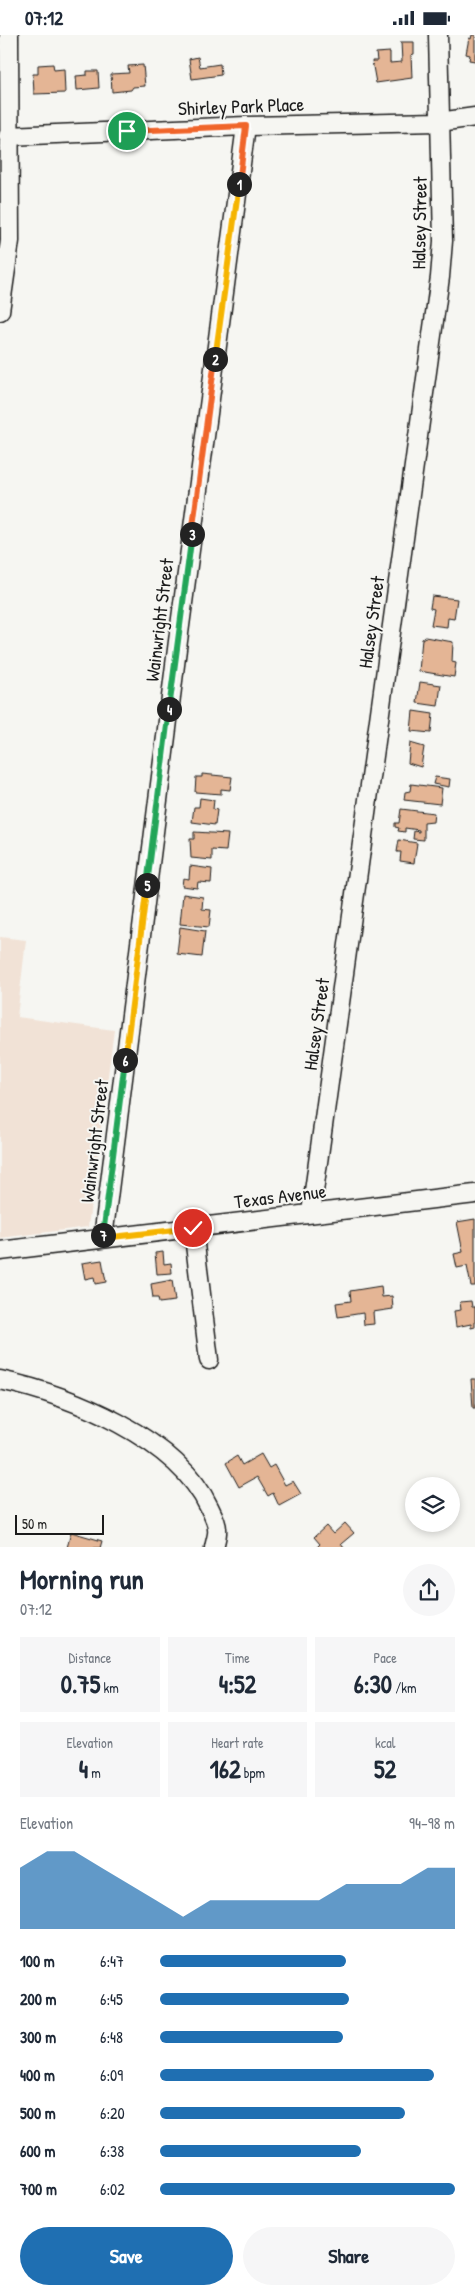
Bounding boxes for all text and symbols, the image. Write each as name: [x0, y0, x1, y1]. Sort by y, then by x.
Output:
text: 07:12: [25, 5, 63, 31]
street label: Shirley Park Place: [178, 91, 305, 121]
pin: [106, 110, 148, 152]
icon: arrive: [113, 117, 141, 145]
pin: 1: [226, 171, 252, 197]
text: 1: [237, 175, 242, 194]
street label: Halsey Street: [405, 176, 433, 270]
pin: 2: [202, 347, 228, 371]
text: 2: [212, 350, 219, 369]
pin: 3: [180, 521, 204, 547]
text: 3: [189, 525, 196, 544]
street label: Wainwright Street: [139, 556, 180, 683]
street label: Halsey Street: [352, 574, 390, 670]
pin: 4: [156, 697, 182, 721]
text: 4: [167, 700, 172, 719]
pin: 5: [134, 873, 160, 897]
text: 5: [145, 876, 150, 895]
street label: Halsey Street: [297, 976, 335, 1072]
pin: 6: [112, 1047, 138, 1073]
text: 6: [123, 1051, 128, 1070]
street label: Wainwright Street: [74, 1077, 115, 1204]
street label: Texas Avenue: [233, 1177, 328, 1215]
pin: [172, 1207, 214, 1249]
icon: check: [179, 1214, 207, 1242]
pin: 7: [90, 1223, 116, 1247]
text: 7: [100, 1226, 107, 1245]
map controls: [405, 1477, 460, 1532]
button: layers: [405, 1477, 460, 1532]
scale bar: [15, 1513, 104, 1536]
text: 50 m: [22, 1514, 47, 1533]
text: Morning run: [20, 1560, 144, 1598]
button: share: [403, 1564, 455, 1616]
text: 07:12: [20, 1598, 52, 1620]
text: Distance: [68, 1648, 111, 1667]
text: Time: [225, 1648, 250, 1667]
text: Pace: [374, 1648, 397, 1667]
text: 0.75: [61, 1667, 100, 1701]
text: 4:52: [219, 1667, 256, 1701]
text: 6:30: [354, 1667, 392, 1701]
text: km: [100, 1678, 119, 1697]
text: /km: [392, 1678, 417, 1697]
text: Elevation: [67, 1733, 113, 1752]
text: Heart rate: [211, 1733, 264, 1752]
text: kcal: [375, 1733, 395, 1752]
text: 4: [79, 1752, 88, 1786]
text: 162: [210, 1752, 241, 1786]
text: 52: [374, 1752, 396, 1786]
text: m: [88, 1763, 101, 1782]
text: bpm: [241, 1763, 265, 1782]
text: Elevation: [20, 1812, 73, 1834]
text: 94–98 m: [409, 1812, 455, 1834]
text: 100 m: [20, 1950, 55, 1972]
text: 6:47: [100, 1950, 124, 1972]
text: 200 m: [20, 1988, 56, 2010]
text: 6:45: [100, 1988, 123, 2010]
text: 300 m: [20, 2026, 56, 2048]
text: 6:48: [100, 2026, 123, 2048]
text: 400 m: [20, 2064, 55, 2086]
text: 6:09: [100, 2064, 123, 2086]
text: 500 m: [20, 2102, 56, 2124]
text: 6:20: [100, 2102, 125, 2124]
text: 600 m: [20, 2140, 55, 2162]
text: 6:38: [100, 2140, 124, 2162]
text: 700 m: [20, 2178, 57, 2200]
text: 6:02: [100, 2178, 125, 2200]
button: Save: [20, 2227, 233, 2285]
button: Share: [243, 2227, 455, 2285]

